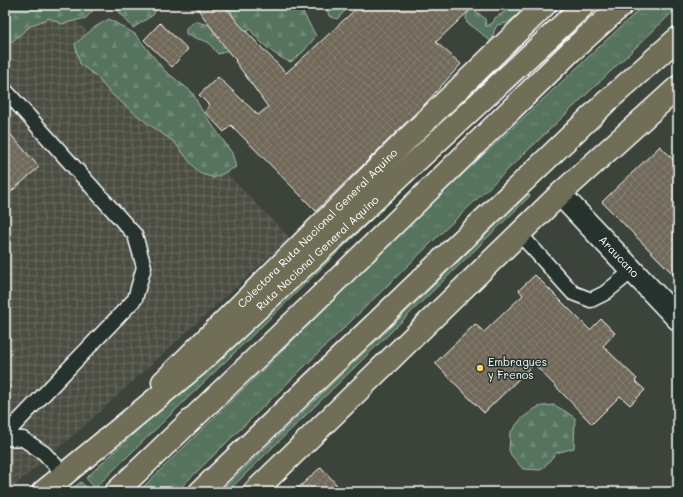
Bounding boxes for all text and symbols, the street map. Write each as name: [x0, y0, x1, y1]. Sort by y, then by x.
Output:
street label: Colectora Ruta Nacional General Aquino: [235, 146, 399, 310]
street label: Ruta Nacional General Aquino: [253, 193, 381, 313]
street label: Araucano: [596, 232, 643, 281]
place label: Embragues y Frenos: [488, 354, 547, 382]
marker: Embragues y Frenos: [475, 363, 485, 373]

